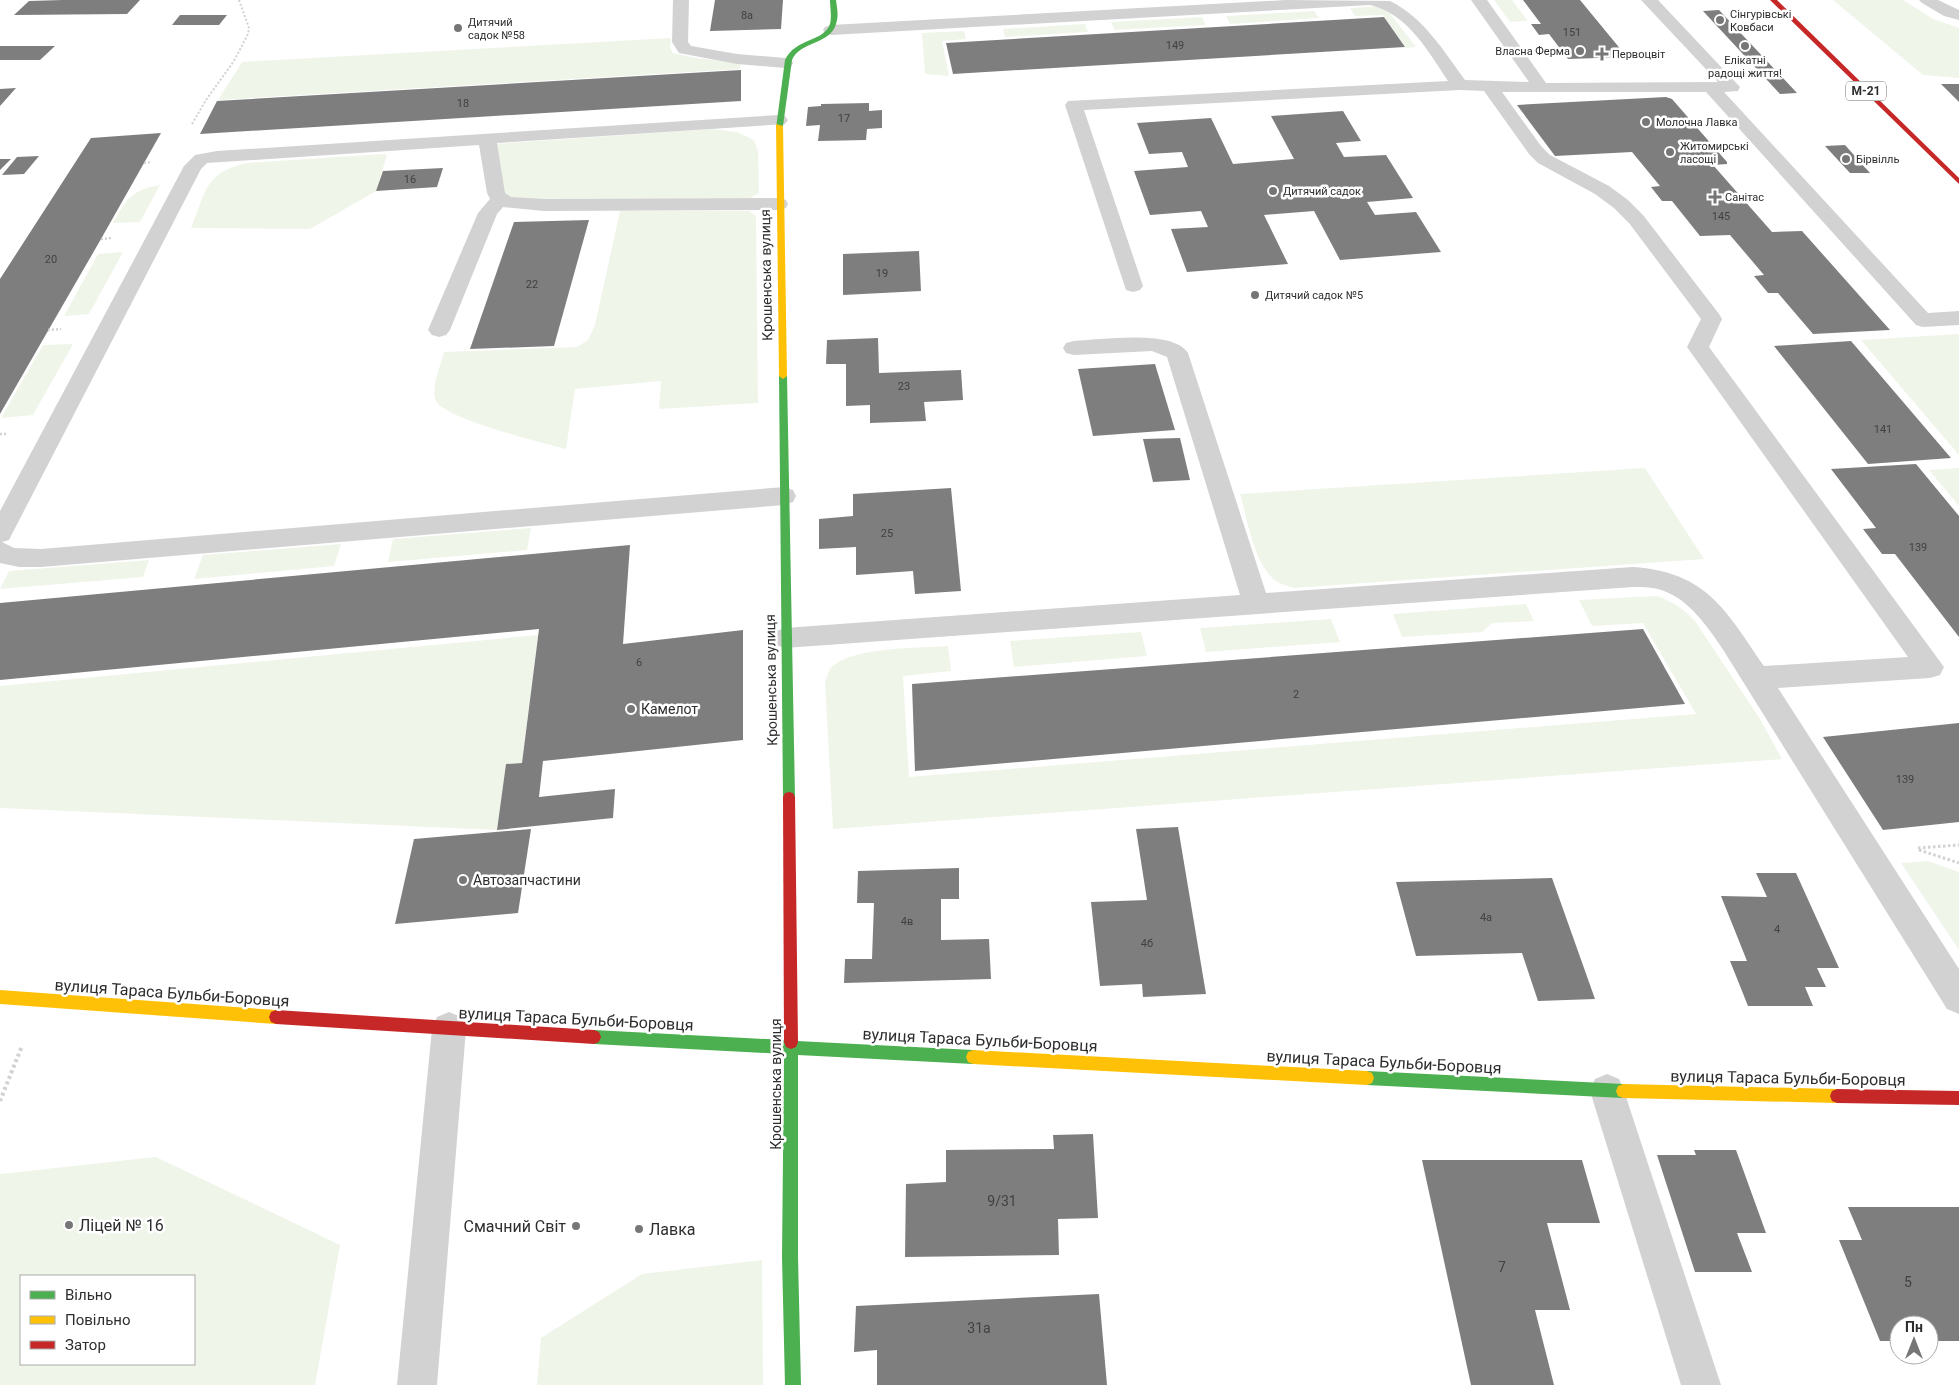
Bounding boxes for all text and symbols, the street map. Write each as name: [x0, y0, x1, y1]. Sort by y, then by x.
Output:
place label: Сінгурівські Ковбаси: [1730, 8, 1792, 34]
house number: 8а: [741, 9, 753, 22]
marker: Сінгурівські Ковбаси: [1714, 14, 1726, 26]
place label: Дитячий садок №58: [468, 16, 525, 42]
marker: Дитячий садок №58: [452, 22, 464, 34]
house number: 151: [1563, 26, 1581, 39]
house number: 149: [1166, 39, 1184, 52]
marker: Елікатні радощі життя!: [1739, 40, 1751, 52]
place label: Власна Ферма: [1495, 45, 1570, 58]
marker: Власна Ферма: [1574, 45, 1586, 57]
marker: Первоцвіт: [1596, 48, 1608, 60]
place label: Первоцвіт: [1612, 48, 1666, 61]
place label: Елікатні радощі життя!: [1708, 54, 1782, 80]
road number: М-21: [1846, 82, 1886, 100]
house number: 18: [457, 97, 469, 110]
house number: 17: [838, 112, 850, 125]
marker: Молочна Лавка: [1640, 116, 1652, 128]
place label: Молочна Лавка: [1656, 116, 1737, 129]
place label: Житомирські ласощі: [1680, 140, 1749, 166]
marker: Житомирські ласощі: [1664, 146, 1676, 158]
marker: Бірвілль: [1840, 153, 1852, 165]
place label: Бірвілль: [1856, 153, 1899, 166]
house number: 16: [404, 173, 416, 186]
marker: Дитячий садок: [1267, 185, 1279, 197]
place label: Дитячий садок: [1283, 185, 1361, 198]
marker: Санітас: [1709, 191, 1721, 203]
place label: Санітас: [1725, 191, 1764, 204]
street label: Крошенська вулиця: [757, 209, 775, 341]
house number: 145: [1712, 210, 1730, 223]
house number: 20: [45, 253, 57, 266]
house number: 19: [876, 267, 888, 280]
house number: 22: [526, 278, 538, 291]
marker: Дитячий садок №5: [1249, 289, 1261, 301]
place label: Дитячий садок №5: [1265, 289, 1363, 302]
house number: 23: [898, 380, 910, 393]
house number: 141: [1874, 423, 1892, 436]
house number: 25: [881, 527, 893, 540]
house number: 139: [1909, 541, 1927, 554]
street label: Крошенська вулиця: [762, 614, 780, 746]
house number: 6: [636, 656, 642, 669]
house number: 2: [1293, 688, 1299, 701]
place label: Камелот: [641, 701, 698, 717]
marker: Камелот: [625, 703, 637, 715]
house number: 139: [1896, 773, 1914, 786]
place label: Автозапчастини: [473, 872, 581, 888]
marker: Автозапчастини: [457, 874, 469, 886]
house number: 4а: [1480, 911, 1492, 924]
house number: 4в: [901, 915, 913, 928]
house number: 4: [1774, 923, 1780, 936]
house number: 4б: [1141, 937, 1153, 950]
street label: вулиця Тараса Бульби-Боровця: [54, 975, 290, 1011]
street label: вулиця Тараса Бульби-Боровця: [458, 1003, 694, 1035]
street label: Крошенська вулиця: [768, 1018, 784, 1150]
street label: вулиця Тараса Бульби-Боровця: [862, 1024, 1098, 1056]
street label: вулиця Тараса Бульби-Боровця: [1266, 1046, 1502, 1078]
street label: вулиця Тараса Бульби-Боровця: [1670, 1066, 1906, 1090]
house number: 9/31: [987, 1193, 1017, 1209]
place label: Ліцей № 16: [79, 1216, 164, 1235]
place label: Смачний Світ: [464, 1217, 566, 1236]
marker: Ліцей № 16: [63, 1219, 75, 1231]
marker: Смачний Світ: [570, 1220, 582, 1232]
place label: Лавка: [649, 1220, 696, 1239]
marker: Лавка: [633, 1223, 645, 1235]
house number: 7: [1498, 1259, 1506, 1275]
house number: 5: [1904, 1274, 1912, 1290]
legend: [20, 1275, 195, 1365]
text: Вільно: [65, 1286, 112, 1304]
text: Повільно: [65, 1311, 131, 1329]
north arrow: [1889, 1315, 1939, 1365]
text: Пн: [1905, 1319, 1923, 1335]
house number: 31а: [967, 1320, 991, 1336]
text: Затор: [65, 1336, 106, 1354]

